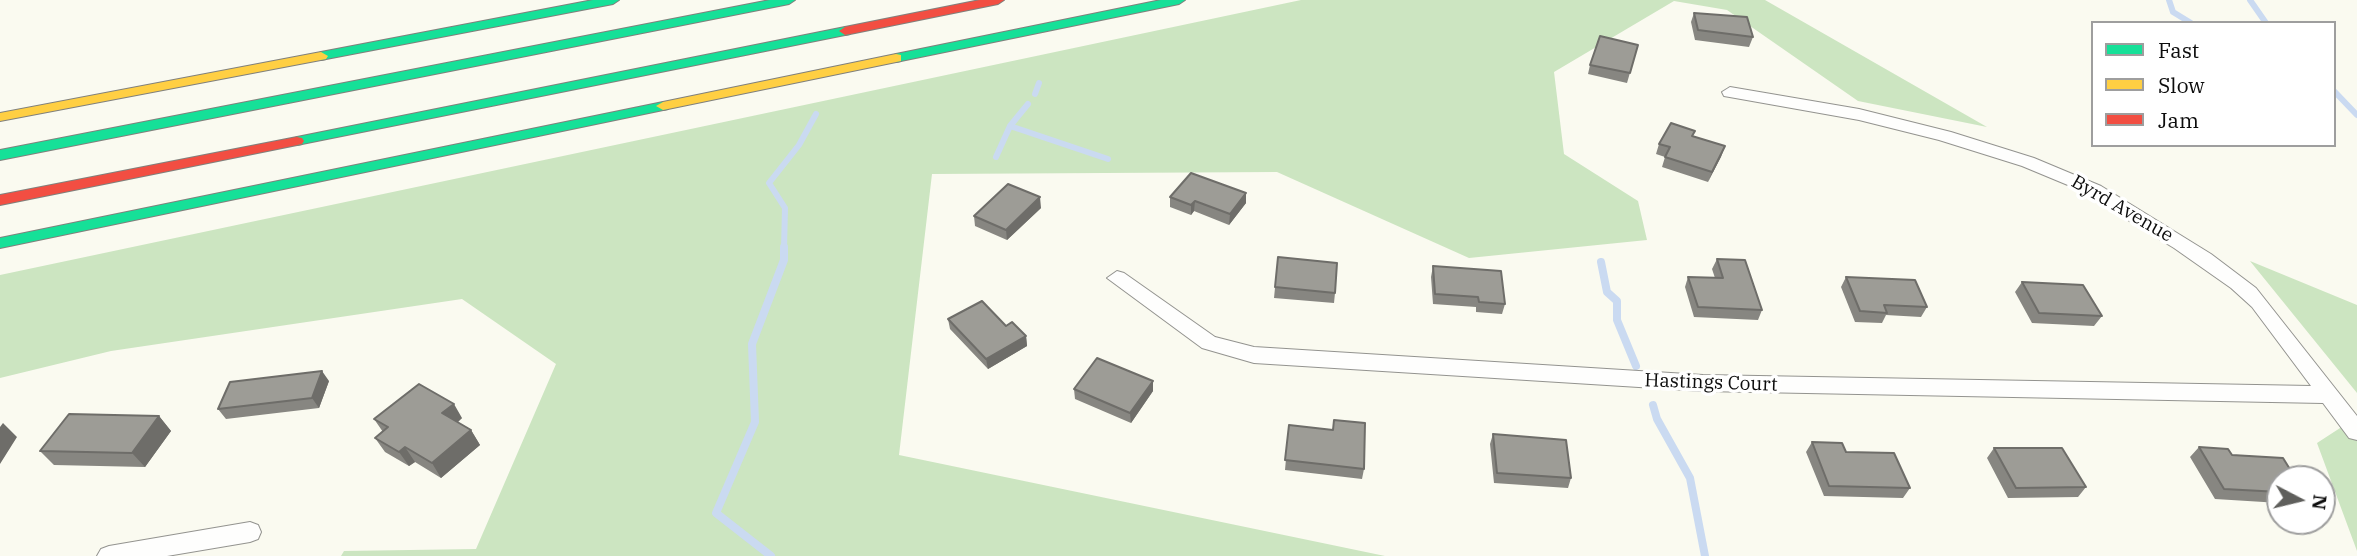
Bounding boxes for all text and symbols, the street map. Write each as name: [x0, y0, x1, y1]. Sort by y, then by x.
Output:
legend: [2091, 21, 2336, 147]
text: Fast: [2158, 36, 2199, 64]
text: Slow: [2158, 71, 2205, 99]
text: Jam: [2158, 106, 2199, 134]
street label: Byrd Avenue: [2067, 171, 2177, 247]
street label: Hastings Court: [1644, 369, 1778, 397]
north arrow: [2266, 465, 2336, 535]
text: N: [2307, 493, 2333, 511]

